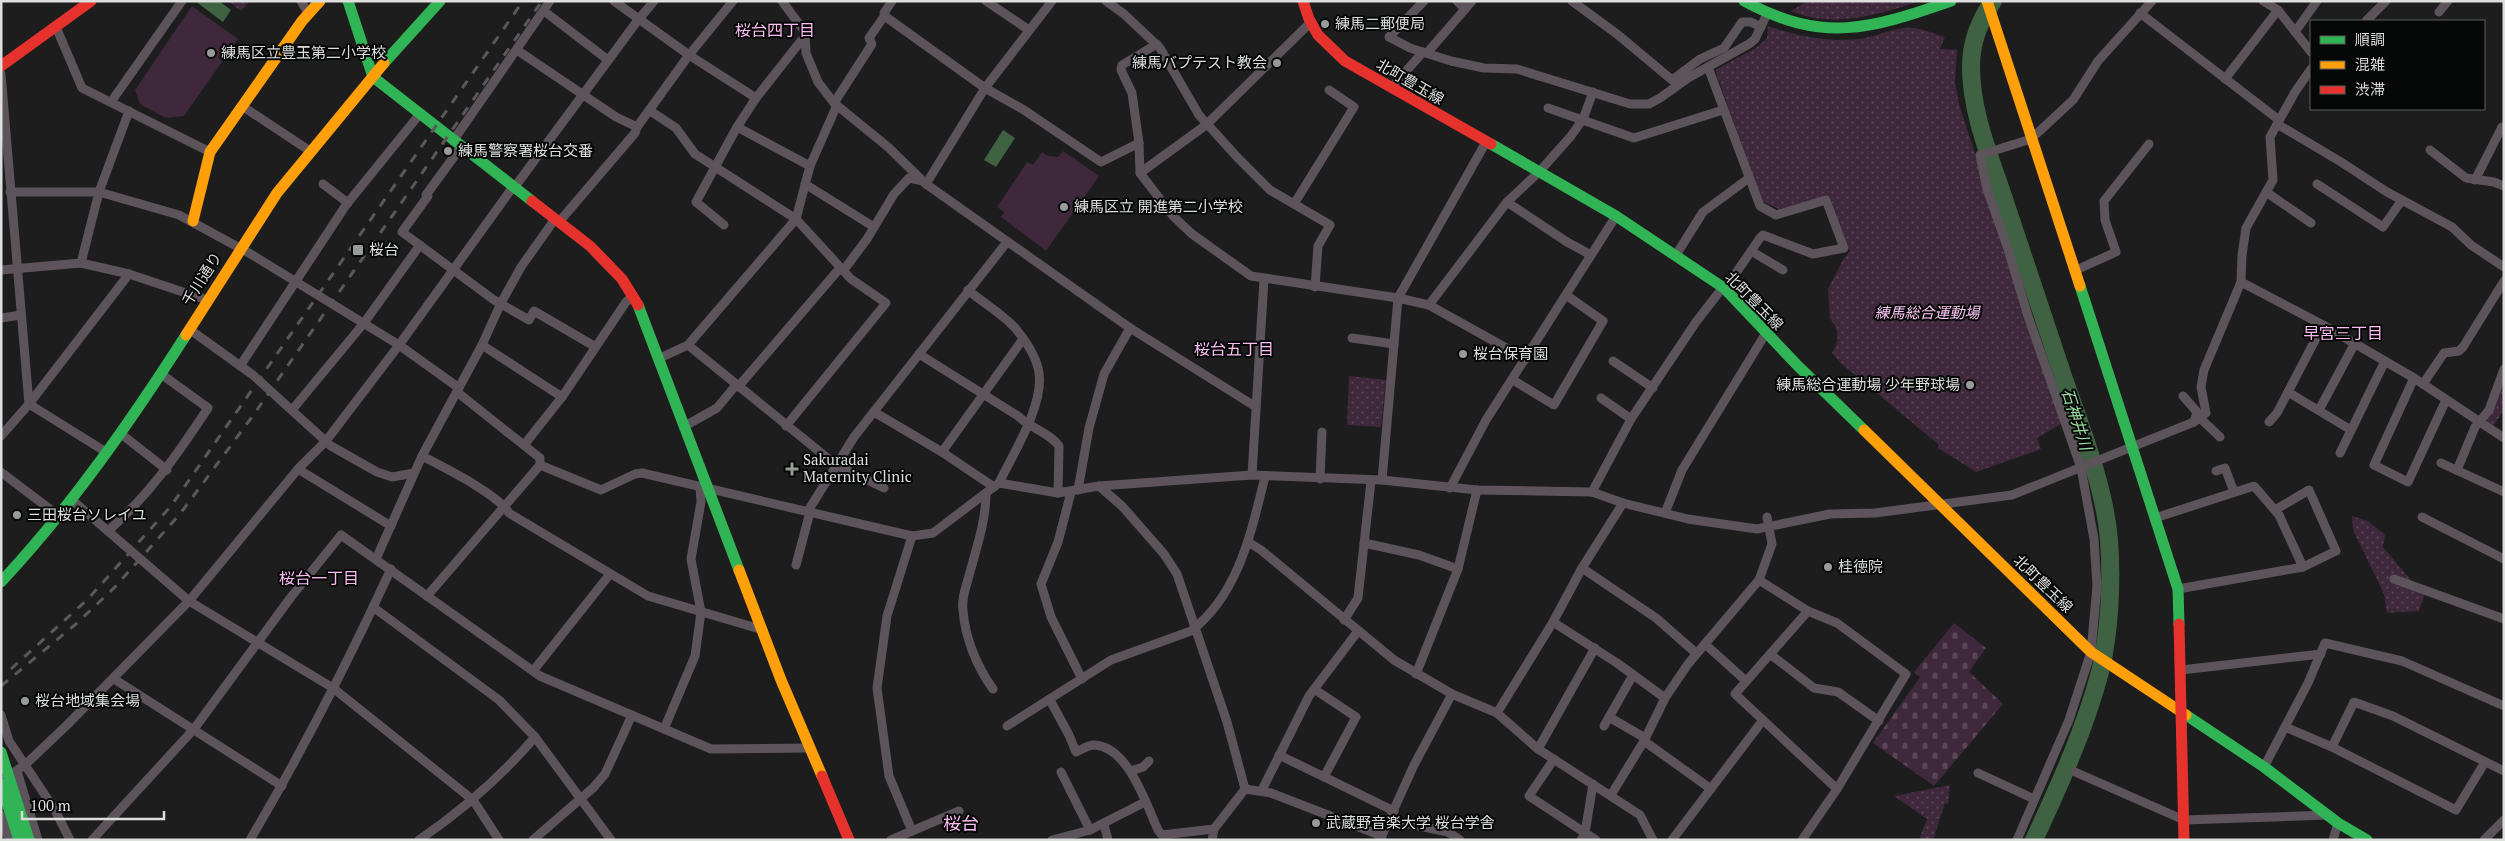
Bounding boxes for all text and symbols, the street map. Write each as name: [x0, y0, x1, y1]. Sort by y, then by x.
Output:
place label: 練馬二郵便局: [1335, 13, 1425, 33]
marker: 練馬二郵便局: [1319, 18, 1331, 30]
district label: 桜台四丁目: [735, 19, 815, 41]
legend: [2310, 20, 2485, 110]
text: 順調: [2355, 29, 2385, 49]
place label: 練馬区立豊玉第二小学校: [221, 42, 386, 62]
marker: 練馬区立豊玉第二小学校: [205, 47, 217, 59]
place label: 練馬バプテスト教会: [1132, 52, 1267, 72]
street label: 北町豊玉線: [1373, 54, 1448, 109]
text: 混雑: [2355, 54, 2385, 74]
marker: 練馬バプテスト教会: [1271, 57, 1283, 69]
text: 渋滞: [2355, 79, 2385, 99]
place label: 練馬警察署桜台交番: [458, 140, 593, 160]
marker: 練馬警察署桜台交番: [442, 145, 454, 157]
place label: 練馬区立 開進第二小学校: [1074, 196, 1243, 216]
marker: 練馬区立 開進第二小学校: [1058, 201, 1070, 213]
place label: 桜台: [369, 239, 399, 259]
marker: 桜台: [351, 243, 365, 257]
street label: 千川通り: [177, 248, 226, 309]
street label: 北町豊玉線: [1721, 267, 1788, 334]
park label: 練馬総合運動場: [1874, 302, 1981, 322]
district label: 早宮三丁目: [2303, 322, 2383, 344]
district label: 桜台五丁目: [1194, 338, 1274, 360]
place label: 桜台保育園: [1473, 343, 1548, 363]
marker: 桜台保育園: [1457, 348, 1469, 360]
place label: 練馬総合運動場 少年野球場: [1776, 374, 1960, 394]
marker: 練馬総合運動場 少年野球場: [1964, 379, 1976, 391]
water label: 石神井川: [2057, 385, 2098, 455]
place label: Sakuradai Maternity Clinic: [803, 449, 912, 486]
marker: Sakuradai Maternity Clinic: [785, 462, 799, 476]
place label: 三田桜台ソレイユ: [27, 504, 147, 524]
marker: 三田桜台ソレイユ: [11, 509, 23, 521]
street label: 北町豊玉線: [2010, 550, 2078, 617]
place label: 桂徳院: [1838, 556, 1883, 576]
marker: 桂徳院: [1822, 561, 1834, 573]
district label: 桜台一丁目: [279, 567, 359, 589]
place label: 桜台地域集会場: [35, 690, 140, 710]
marker: 桜台地域集会場: [19, 695, 31, 707]
scale bar: [22, 788, 165, 820]
text: 100 m: [30, 795, 71, 815]
district label: 桜台: [943, 811, 979, 835]
place label: 武蔵野音楽大学 桜台学舎: [1326, 812, 1495, 832]
marker: 武蔵野音楽大学 桜台学舎: [1310, 817, 1322, 829]

